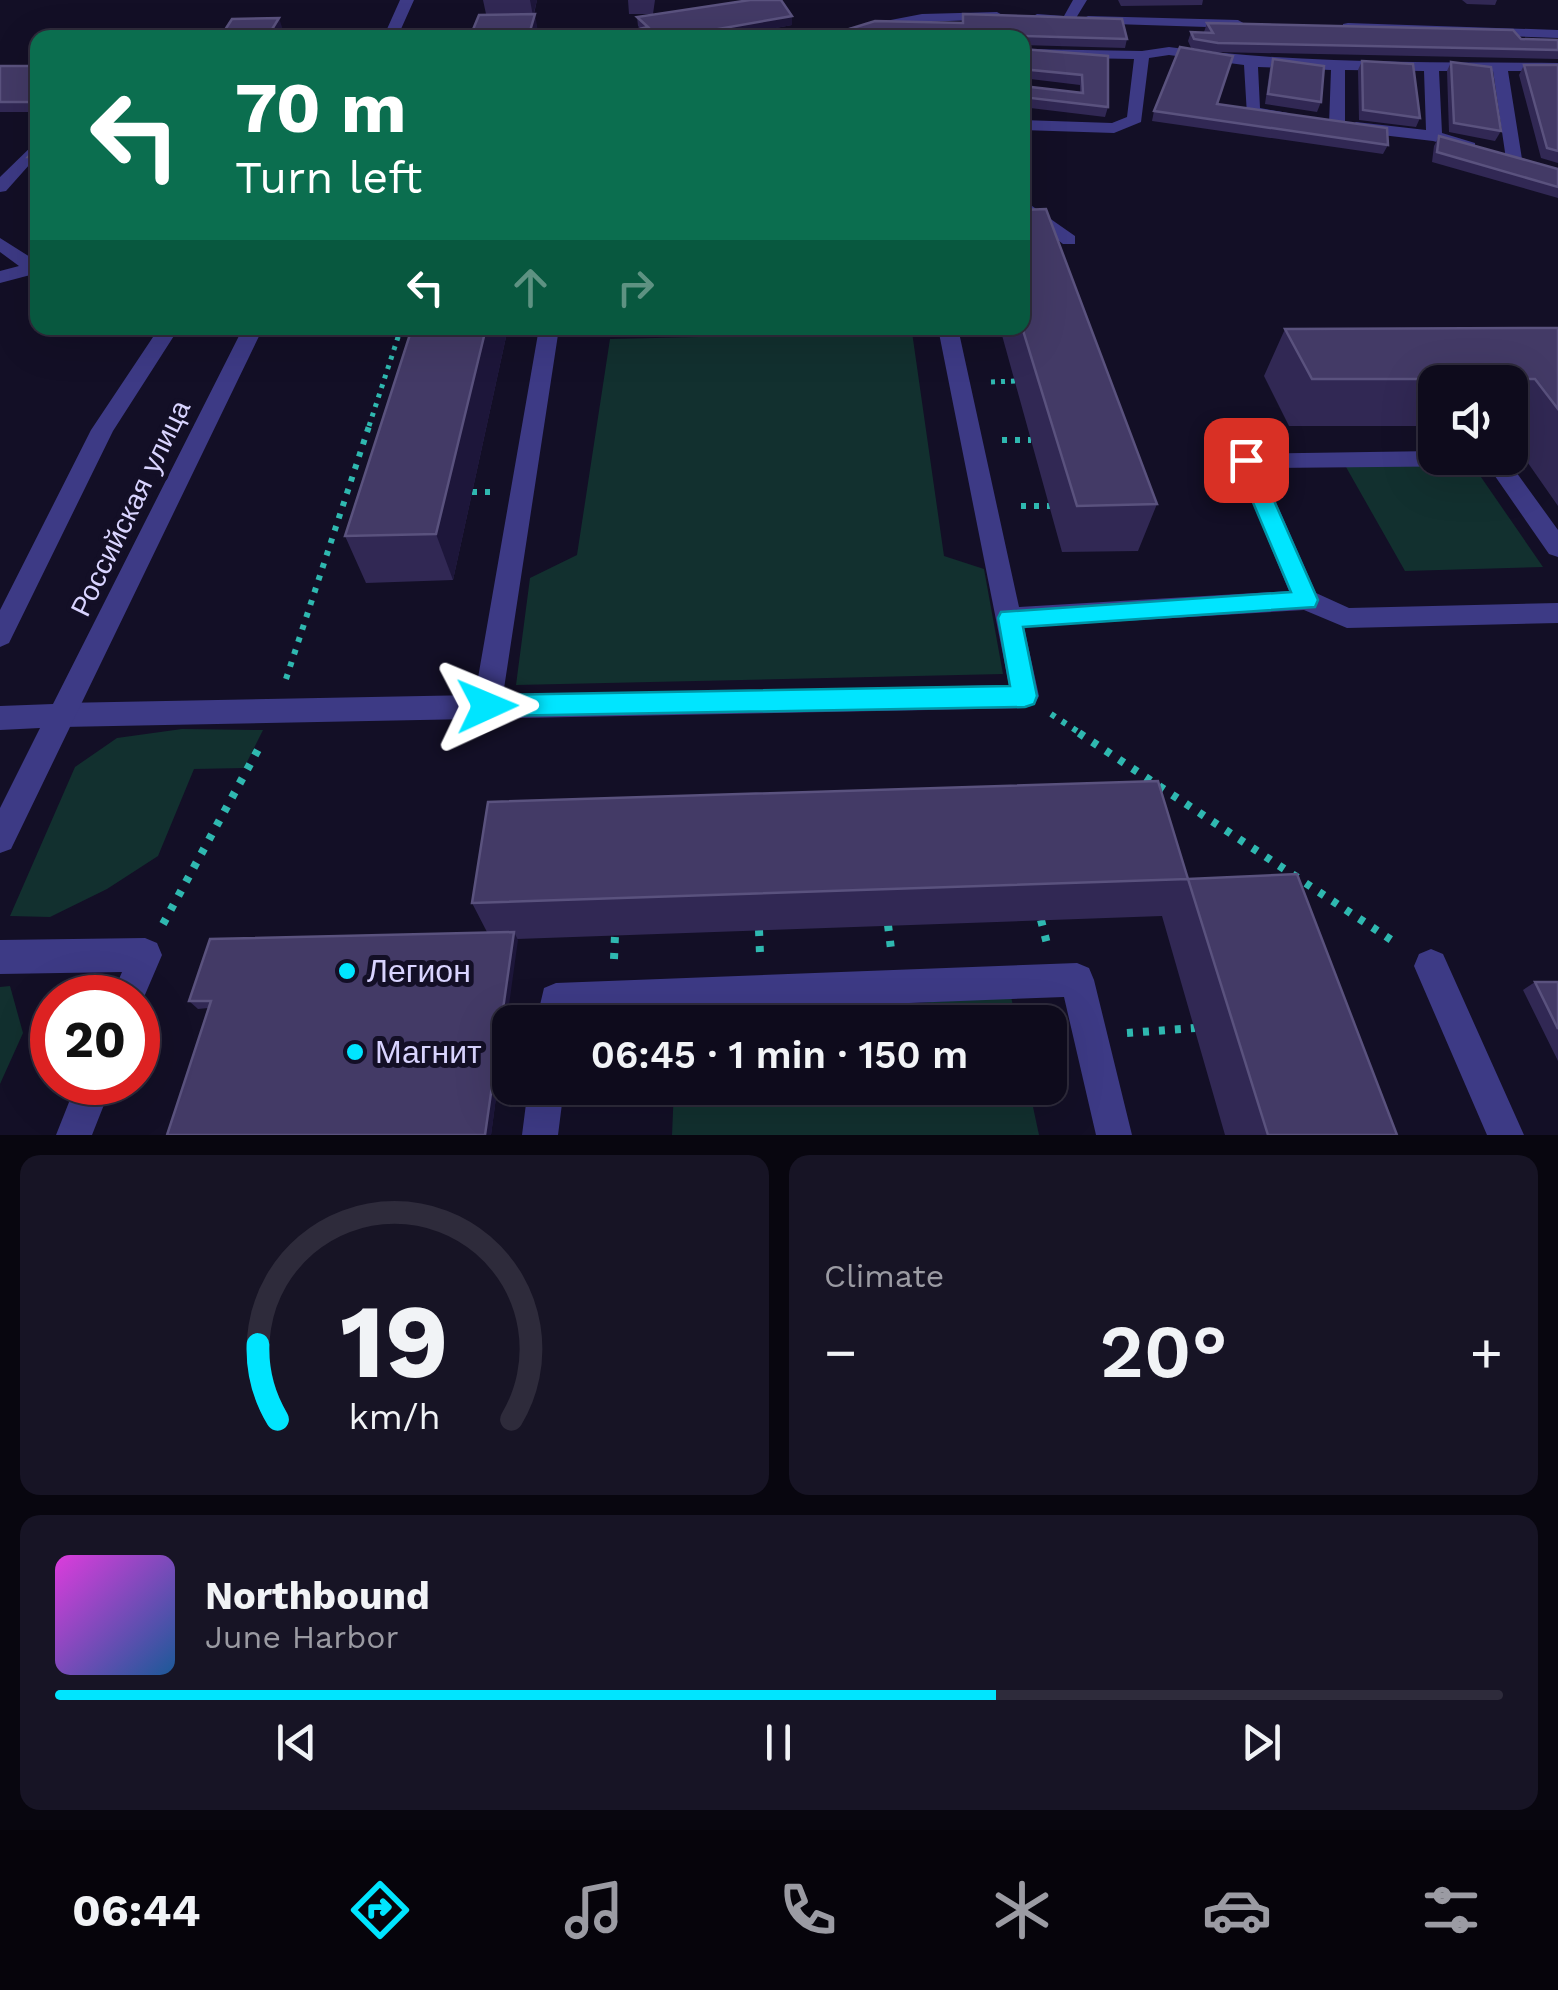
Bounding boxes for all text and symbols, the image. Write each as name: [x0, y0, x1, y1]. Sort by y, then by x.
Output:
text: 70 m: [235, 67, 407, 149]
icon: left: [70, 70, 200, 200]
text: Turn left: [235, 151, 422, 204]
icon: left: [398, 260, 453, 315]
icon: ahead: [503, 260, 558, 315]
icon: right: [608, 260, 663, 315]
map controls: [1418, 365, 1528, 475]
button: sound: [1418, 365, 1528, 475]
street label: Российская улица: [64, 394, 197, 622]
pin: [1204, 418, 1289, 503]
icon: arrive: [1219, 433, 1274, 488]
position arrow: [435, 654, 539, 758]
place label: Легион: [367, 952, 471, 990]
marker: Легион: [336, 960, 358, 982]
speed limit sign: 20: [30, 975, 160, 1105]
place label: Магнит: [375, 1033, 482, 1071]
text: 06:45 · 1 min · 150 m: [591, 1033, 968, 1077]
marker: Магнит: [344, 1041, 366, 1063]
text: Climate: [824, 1257, 944, 1295]
text: 19: [340, 1280, 449, 1402]
text: 20°: [1099, 1307, 1228, 1395]
text: −: [824, 1320, 857, 1384]
text: +: [1470, 1320, 1503, 1384]
text: km/h: [348, 1396, 441, 1438]
text: Northbound: [205, 1574, 430, 1618]
text: June Harbor: [205, 1618, 399, 1656]
icon: previous: [269, 1715, 324, 1770]
icon: pause: [751, 1715, 806, 1770]
icon: next: [1234, 1715, 1289, 1770]
icon: directions: [345, 1875, 415, 1945]
icon: music: [559, 1875, 629, 1945]
icon: phone: [773, 1875, 843, 1945]
icon: climate: [987, 1875, 1057, 1945]
icon: car: [1202, 1875, 1272, 1945]
icon: filters: [1416, 1875, 1486, 1945]
text: 06:44: [72, 1884, 201, 1937]

